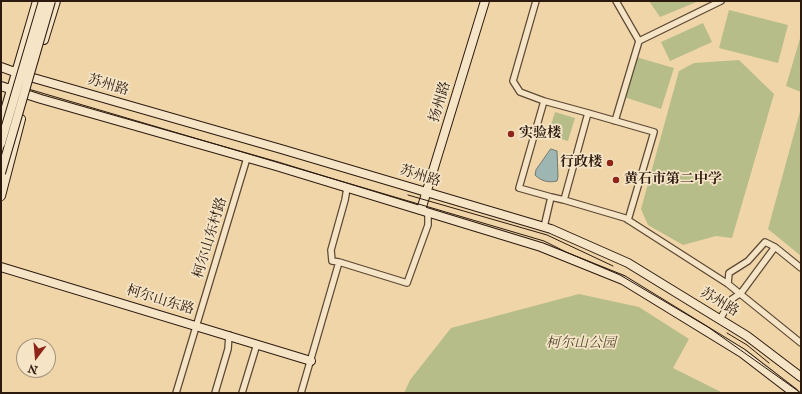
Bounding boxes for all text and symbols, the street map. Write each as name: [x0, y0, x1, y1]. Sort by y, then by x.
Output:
street label: 苏州路: [85, 72, 131, 100]
street label: 扬州路: [427, 79, 455, 125]
place label: 实验楼: [519, 126, 561, 142]
marker: 实验楼: [506, 129, 516, 139]
place label: 行政楼: [560, 155, 602, 171]
marker: 行政楼: [605, 158, 615, 168]
street label: 苏州路: [397, 163, 443, 191]
place label: 黄石市第二中学: [624, 172, 722, 188]
marker: 黄石市第二中学: [611, 175, 621, 185]
street label: 柯尔山东村路: [191, 195, 231, 281]
street label: 柯尔山东路: [124, 283, 196, 319]
street label: 苏州路: [697, 285, 741, 321]
park label: 柯尔山公园: [546, 336, 616, 352]
north arrow: [16, 338, 56, 378]
text: N: [26, 361, 39, 377]

